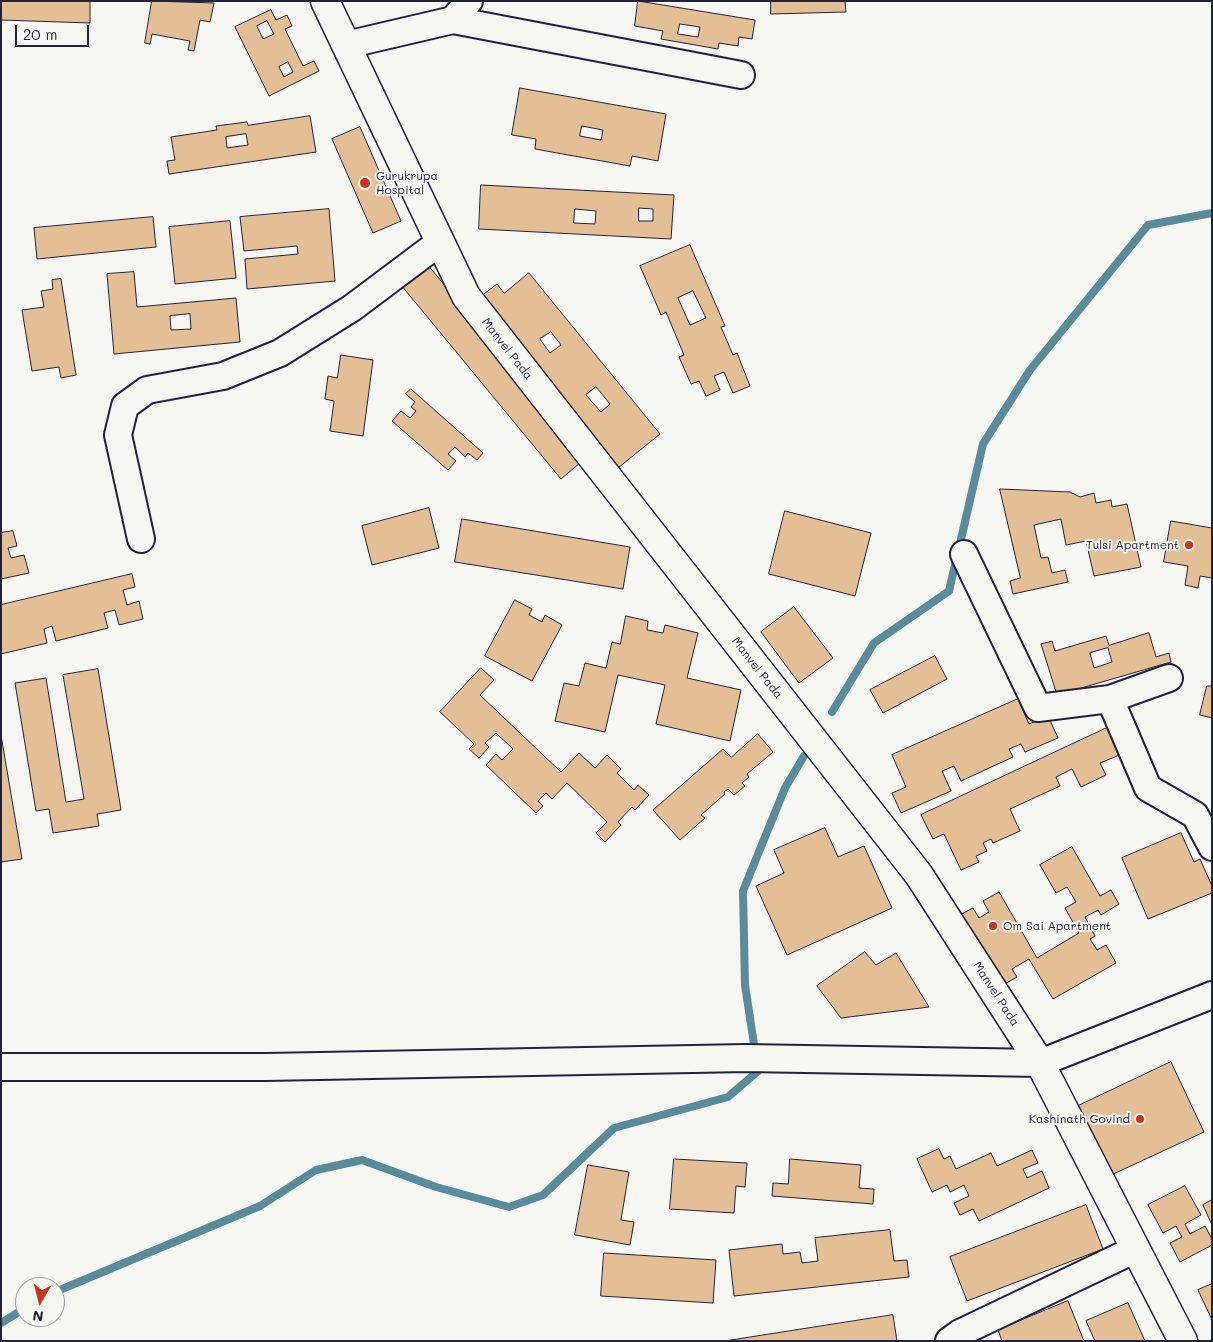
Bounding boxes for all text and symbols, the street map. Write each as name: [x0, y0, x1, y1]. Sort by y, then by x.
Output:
scale bar: [18, 15, 91, 47]
text: 20 m: [23, 24, 57, 44]
place label: Gurukrupa Hospital: [376, 169, 438, 197]
marker: Gurukrupa Hospital: [358, 176, 372, 190]
street label: Manvel Pada: [478, 315, 536, 383]
place label: Tulsi Apartment: [1086, 538, 1179, 552]
marker: Tulsi Apartment: [1183, 539, 1195, 551]
street label: Manvel Pada: [728, 634, 786, 702]
place label: Om Sai Apartment: [1003, 919, 1111, 933]
marker: Om Sai Apartment: [987, 920, 999, 932]
street label: Manvel Pada: [970, 959, 1022, 1029]
place label: Kashinath Govind: [1029, 1112, 1130, 1126]
marker: Kashinath Govind: [1134, 1113, 1146, 1125]
north arrow: [15, 1277, 65, 1327]
text: N: [31, 1306, 45, 1327]

